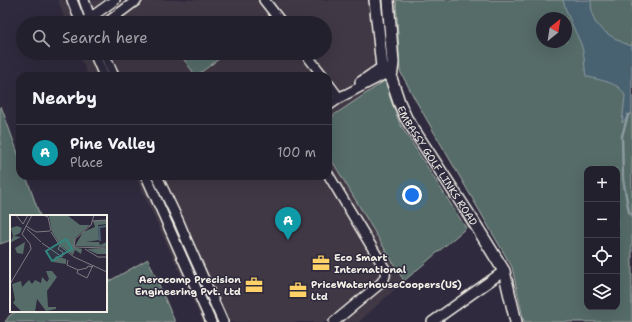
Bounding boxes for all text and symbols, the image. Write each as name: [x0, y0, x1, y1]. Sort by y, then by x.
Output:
north arrow: [536, 12, 572, 48]
search box: [16, 16, 332, 60]
icon: search: [30, 27, 52, 49]
text: Search here: [62, 28, 148, 48]
text: Nearby: [32, 87, 97, 109]
street label: EMBASSY GOLF LINKS ROAD: [394, 104, 480, 228]
text: Pine Valley: [70, 134, 156, 154]
text: A: [40, 144, 50, 161]
text: 100 m: [277, 144, 316, 161]
text: Place: [70, 154, 103, 171]
map controls: [584, 166, 620, 310]
button: +: [584, 166, 620, 202]
your location: [402, 185, 422, 205]
button: −: [584, 202, 620, 238]
pin: A: [275, 207, 301, 240]
inset map: [10, 215, 107, 312]
button: locate: [584, 238, 620, 274]
place label: Eco Smart International: [334, 251, 407, 276]
office icon: Eco Smart International: [311, 253, 331, 273]
place label: Aerocomp Precision Engineering Pvt. Ltd: [135, 273, 241, 298]
button: layers: [584, 274, 620, 310]
office icon: Aerocomp Precision Engineering Pvt. Ltd: [244, 275, 264, 295]
place label: PriceWaterhouseCoopers(US) Ltd: [311, 278, 462, 303]
office icon: PriceWaterhouseCoopers(US) Ltd: [288, 280, 308, 300]

